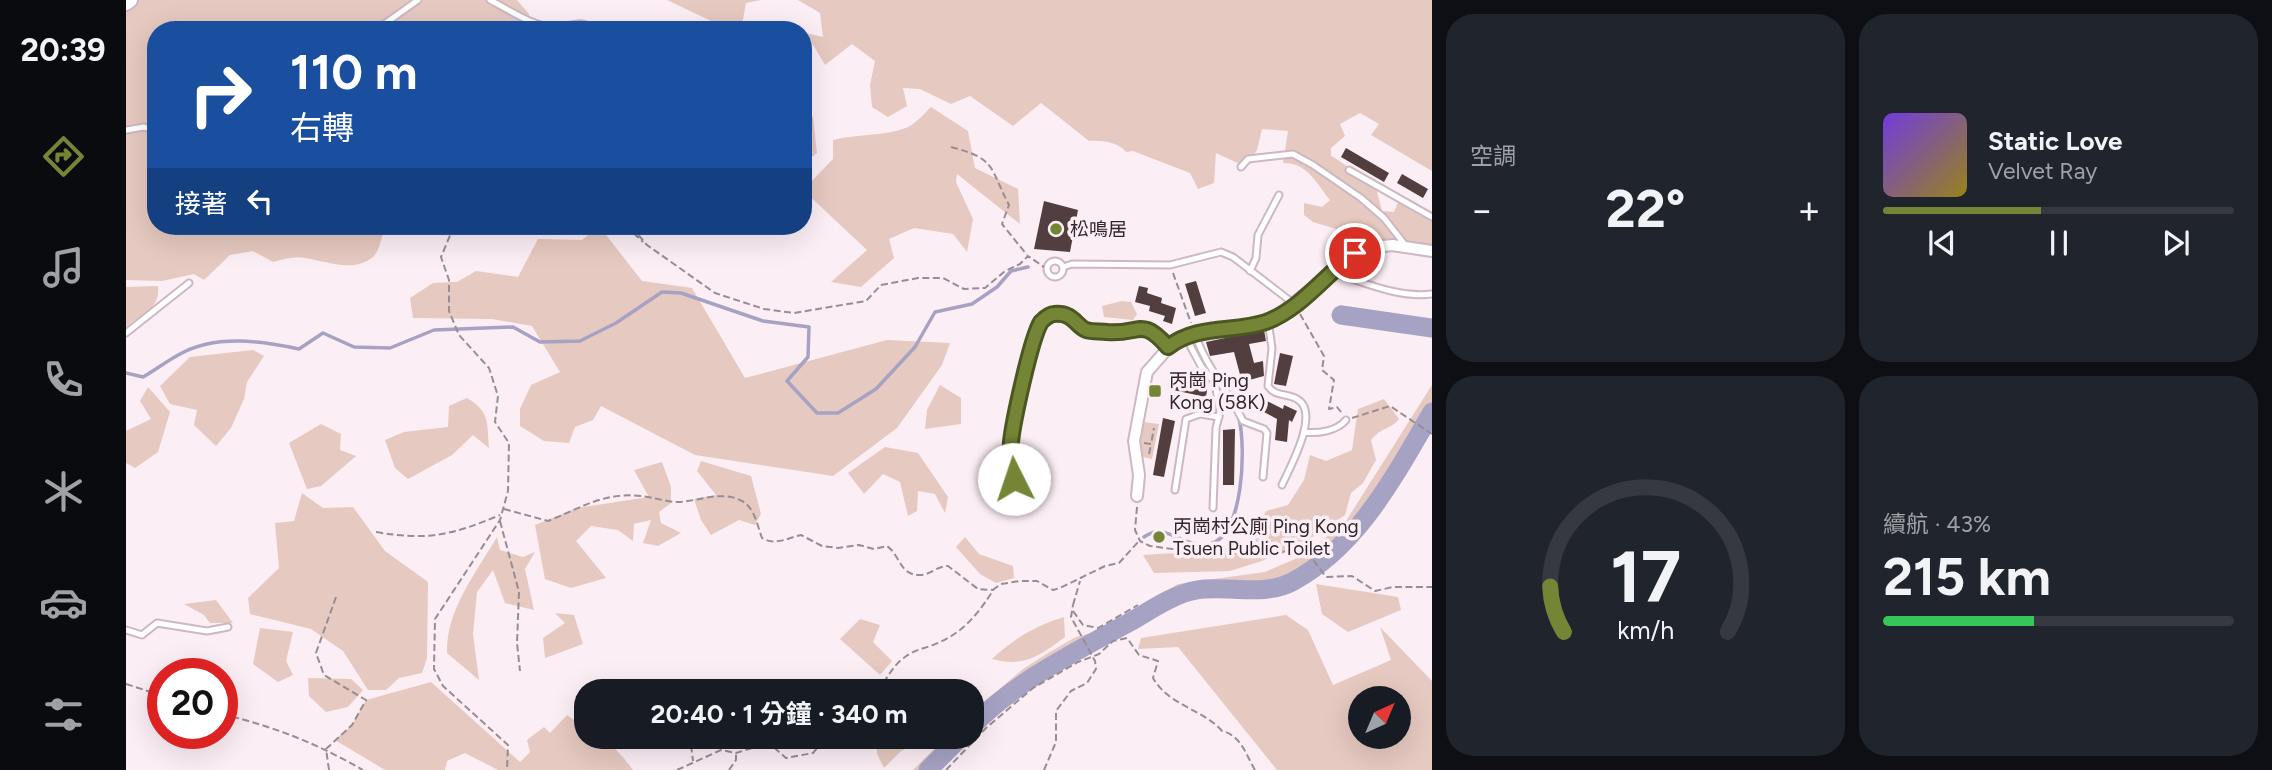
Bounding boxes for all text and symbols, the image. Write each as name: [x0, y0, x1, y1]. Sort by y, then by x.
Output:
text: 20:39: [20, 31, 106, 69]
text: 110 m: [290, 42, 418, 101]
icon: right: [175, 49, 266, 140]
text: 右轉: [290, 109, 354, 147]
text: Static Love: [1988, 125, 2122, 157]
icon: directions: [39, 132, 88, 181]
text: 空調: [1470, 142, 1516, 170]
text: Velvet Ray: [1988, 157, 2097, 185]
text: 22°: [1606, 178, 1685, 240]
icon: left: [241, 182, 279, 220]
text: −: [1470, 187, 1494, 233]
text: +: [1797, 187, 1821, 233]
text: 接著: [175, 188, 227, 220]
place label: 松鳴居: [1070, 218, 1127, 241]
marker: 松鳴居: [1048, 221, 1064, 237]
pin: [1325, 223, 1385, 283]
icon: previous: [1923, 224, 1961, 262]
icon: pause: [2040, 224, 2078, 262]
icon: next: [2157, 224, 2195, 262]
icon: arrive: [1336, 234, 1374, 272]
icon: music: [39, 243, 88, 292]
icon: phone: [39, 355, 88, 404]
place label: 丙崗 Ping Kong (58K): [1169, 369, 1265, 414]
marker: 丙崗 Ping Kong (58K): [1147, 383, 1163, 399]
position arrow: [977, 442, 1051, 516]
icon: climate: [39, 467, 88, 516]
text: 續航 · 43%: [1883, 510, 1991, 538]
place label: 丙崗村公廁 Ping Kong Tsuen Public Toilet: [1173, 515, 1359, 560]
marker: 丙崗村公廁 Ping Kong Tsuen Public Toilet: [1151, 529, 1167, 545]
text: 17: [1610, 533, 1681, 620]
text: 215 km: [1883, 546, 2051, 608]
icon: car: [39, 578, 88, 627]
text: km/h: [1617, 615, 1674, 645]
speed limit sign: 20: [147, 658, 238, 749]
north arrow: [1348, 686, 1410, 749]
map controls: [1348, 686, 1411, 749]
icon: filters: [39, 690, 88, 739]
text: 20:40 · 1 分鐘 · 340 m: [650, 698, 908, 730]

